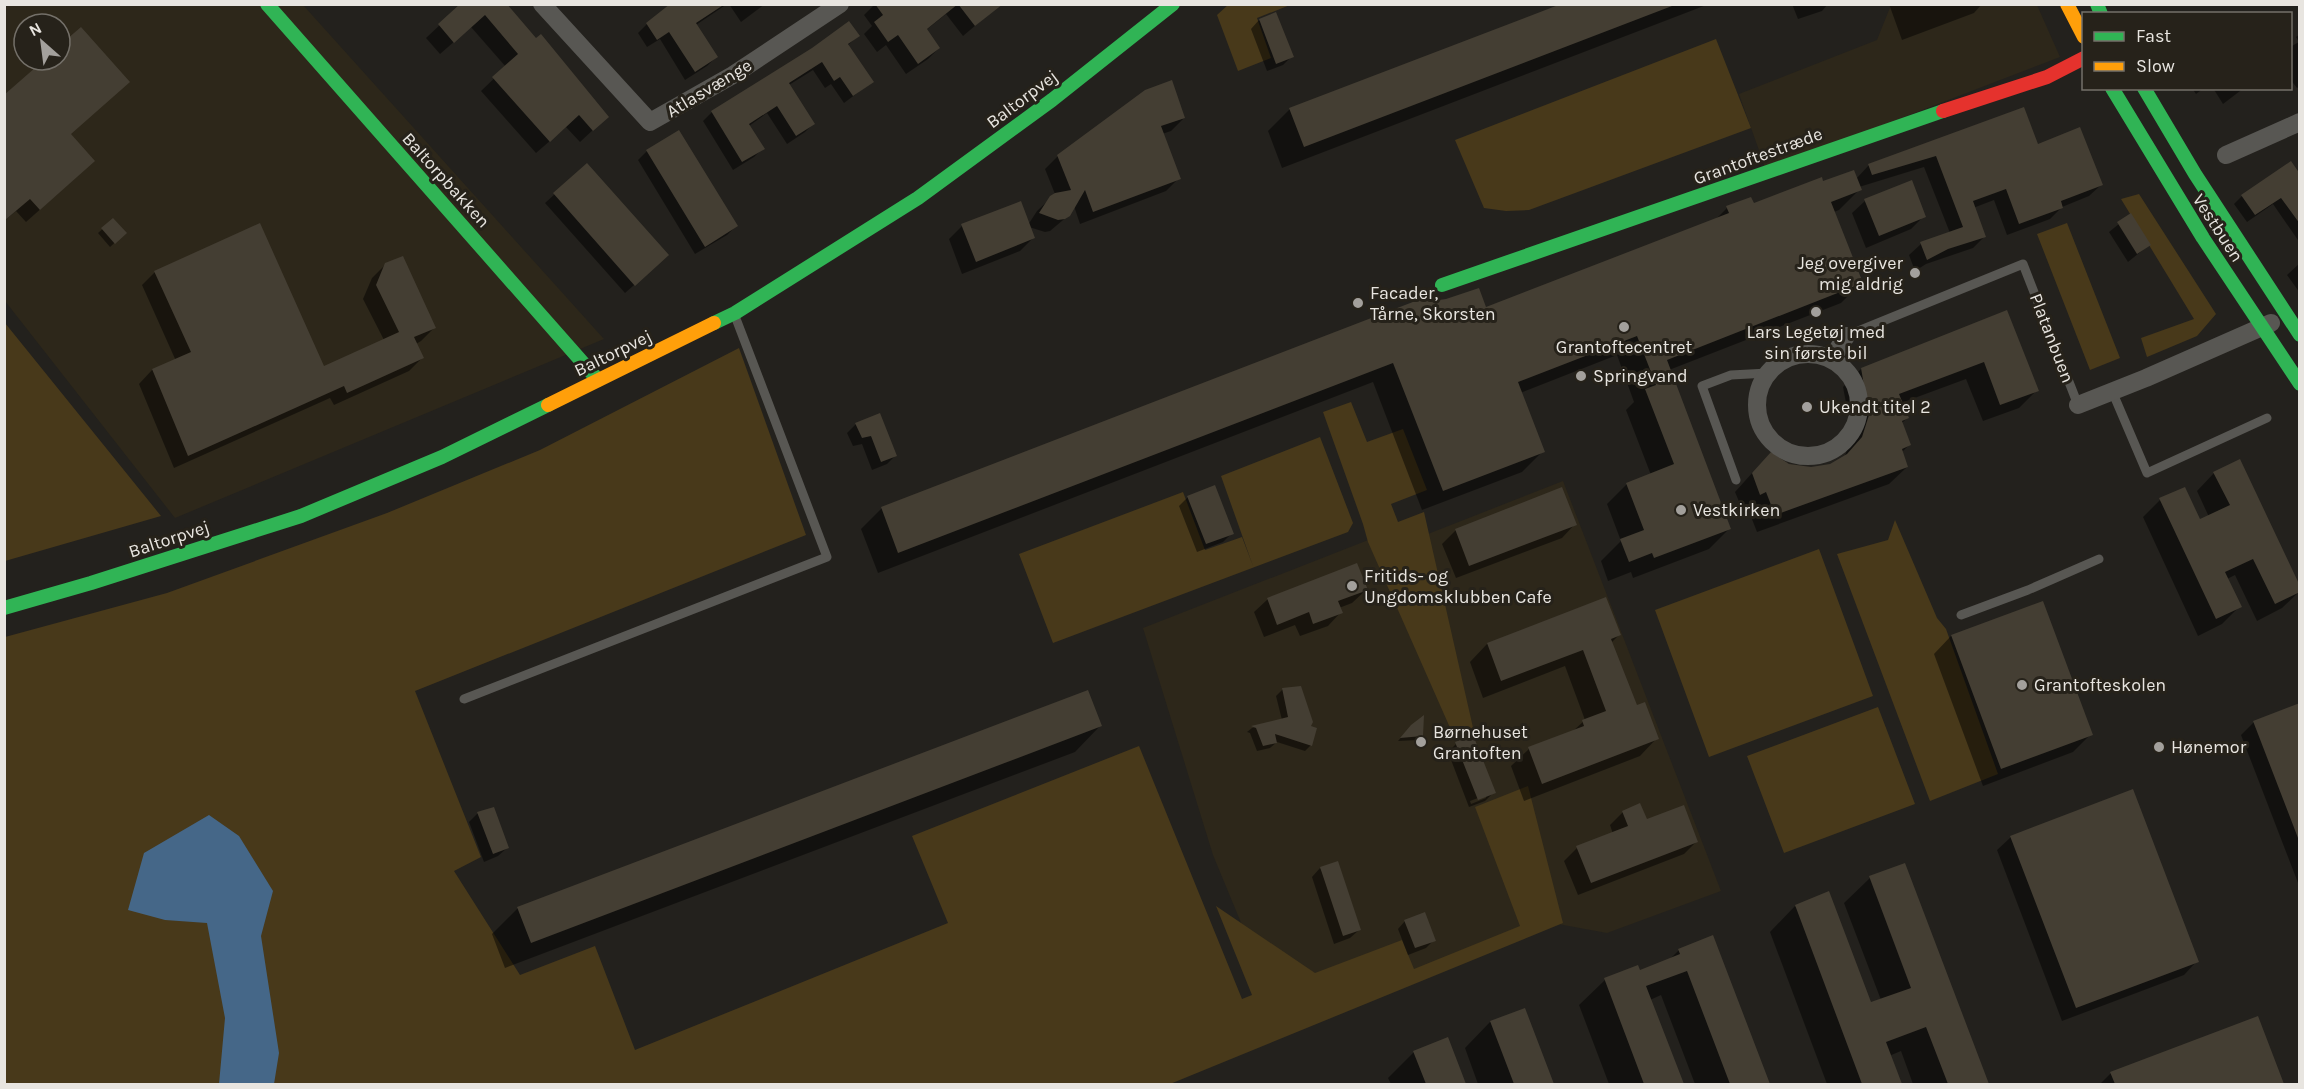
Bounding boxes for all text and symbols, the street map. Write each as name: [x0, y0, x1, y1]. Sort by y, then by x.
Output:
north arrow: [12, 12, 72, 72]
legend: [2082, 12, 2292, 90]
text: N: [26, 18, 45, 40]
text: Fast: [2136, 25, 2171, 47]
street label: Atlasvænge: [662, 54, 756, 122]
text: Slow: [2136, 55, 2175, 77]
street label: Baltorpvej: [982, 65, 1062, 133]
street label: Grantoftestræde: [1691, 122, 1825, 190]
street label: Baltorpbakken: [397, 128, 495, 232]
street label: Vestbuen: [2188, 190, 2248, 266]
place label: Jeg overgiver mig aldrig: [1797, 252, 1903, 295]
marker: Jeg overgiver mig aldrig: [1908, 266, 1922, 280]
place label: Facader, Tårne, Skorsten: [1370, 282, 1496, 325]
street label: Platanbuen: [2025, 290, 2079, 386]
marker: Facader, Tårne, Skorsten: [1351, 296, 1365, 310]
marker: Lars Legetøj med sin første bil: [1809, 305, 1823, 319]
marker: Grantoftecentret: [1617, 320, 1631, 334]
place label: Lars Legetøj med sin første bil: [1747, 321, 1885, 364]
street label: Baltorpvej: [571, 325, 655, 381]
place label: Grantoftecentret: [1556, 336, 1692, 358]
place label: Springvand: [1593, 365, 1688, 387]
marker: Springvand: [1574, 369, 1588, 383]
place label: Ukendt titel 2: [1819, 396, 1931, 418]
marker: Ukendt titel 2: [1800, 400, 1814, 414]
place label: Vestkirken: [1693, 499, 1780, 521]
marker: Vestkirken: [1674, 503, 1688, 517]
street label: Baltorpvej: [126, 516, 212, 562]
place label: Fritids- og Ungdomsklubben Cafe: [1364, 565, 1552, 608]
marker: Fritids- og Ungdomsklubben Cafe: [1345, 579, 1359, 593]
place label: Grantofteskolen: [2034, 674, 2166, 696]
marker: Grantofteskolen: [2015, 678, 2029, 692]
place label: Børnehuset Grantoften: [1433, 721, 1528, 764]
marker: Børnehuset Grantoften: [1414, 735, 1428, 749]
place label: Hønemor: [2171, 736, 2247, 758]
marker: Hønemor: [2152, 740, 2166, 754]

